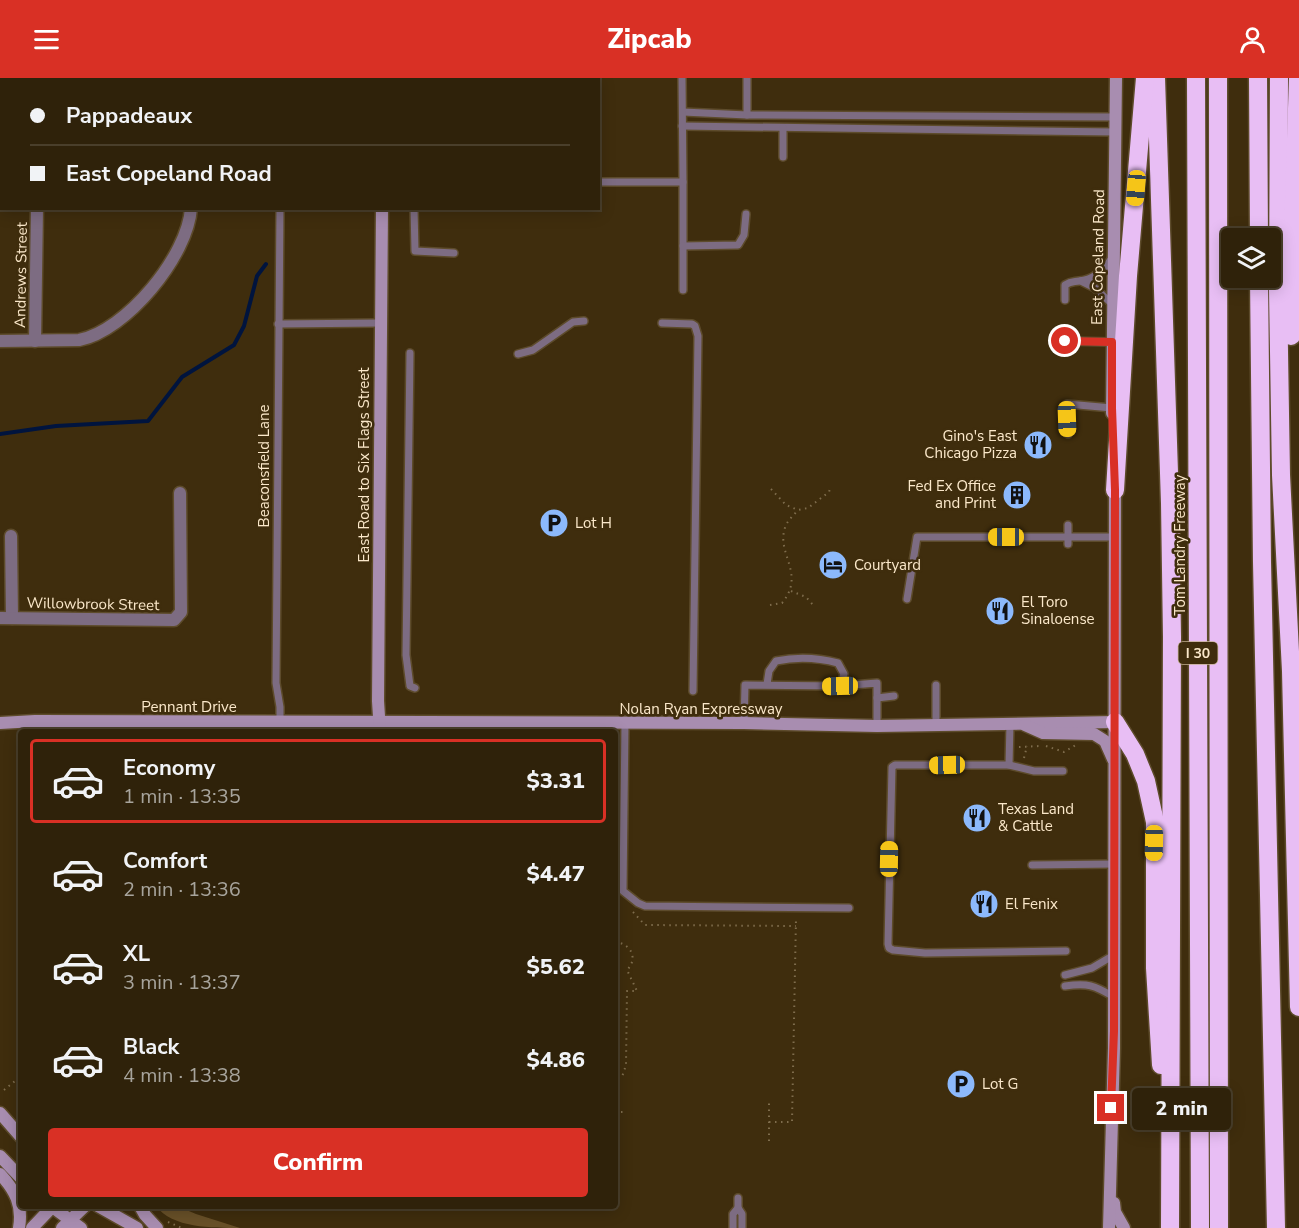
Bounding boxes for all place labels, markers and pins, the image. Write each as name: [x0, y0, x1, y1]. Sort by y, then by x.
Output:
place label: Gino's East Chicago Pizza: [924, 426, 1018, 463]
restaurant icon: Gino's East Chicago Pizza: [1022, 429, 1054, 461]
place label: Fed Ex Office and Print: [908, 476, 997, 513]
building icon: Fed Ex Office and Print: [1001, 479, 1033, 511]
parking icon: Lot H: [538, 507, 570, 539]
place label: Lot H: [575, 513, 612, 533]
hotel icon: Courtyard: [817, 549, 849, 581]
place label: Courtyard: [854, 555, 921, 575]
place label: El Toro Sinaloense: [1021, 592, 1095, 629]
restaurant icon: El Toro Sinaloense: [984, 595, 1016, 627]
place label: Texas Land & Cattle: [998, 799, 1074, 836]
restaurant icon: Texas Land & Cattle: [961, 802, 993, 834]
restaurant icon: El Fenix: [968, 888, 1000, 920]
place label: El Fenix: [1005, 894, 1058, 914]
parking icon: Lot G: [945, 1068, 977, 1100]
place label: Lot G: [982, 1074, 1018, 1094]

